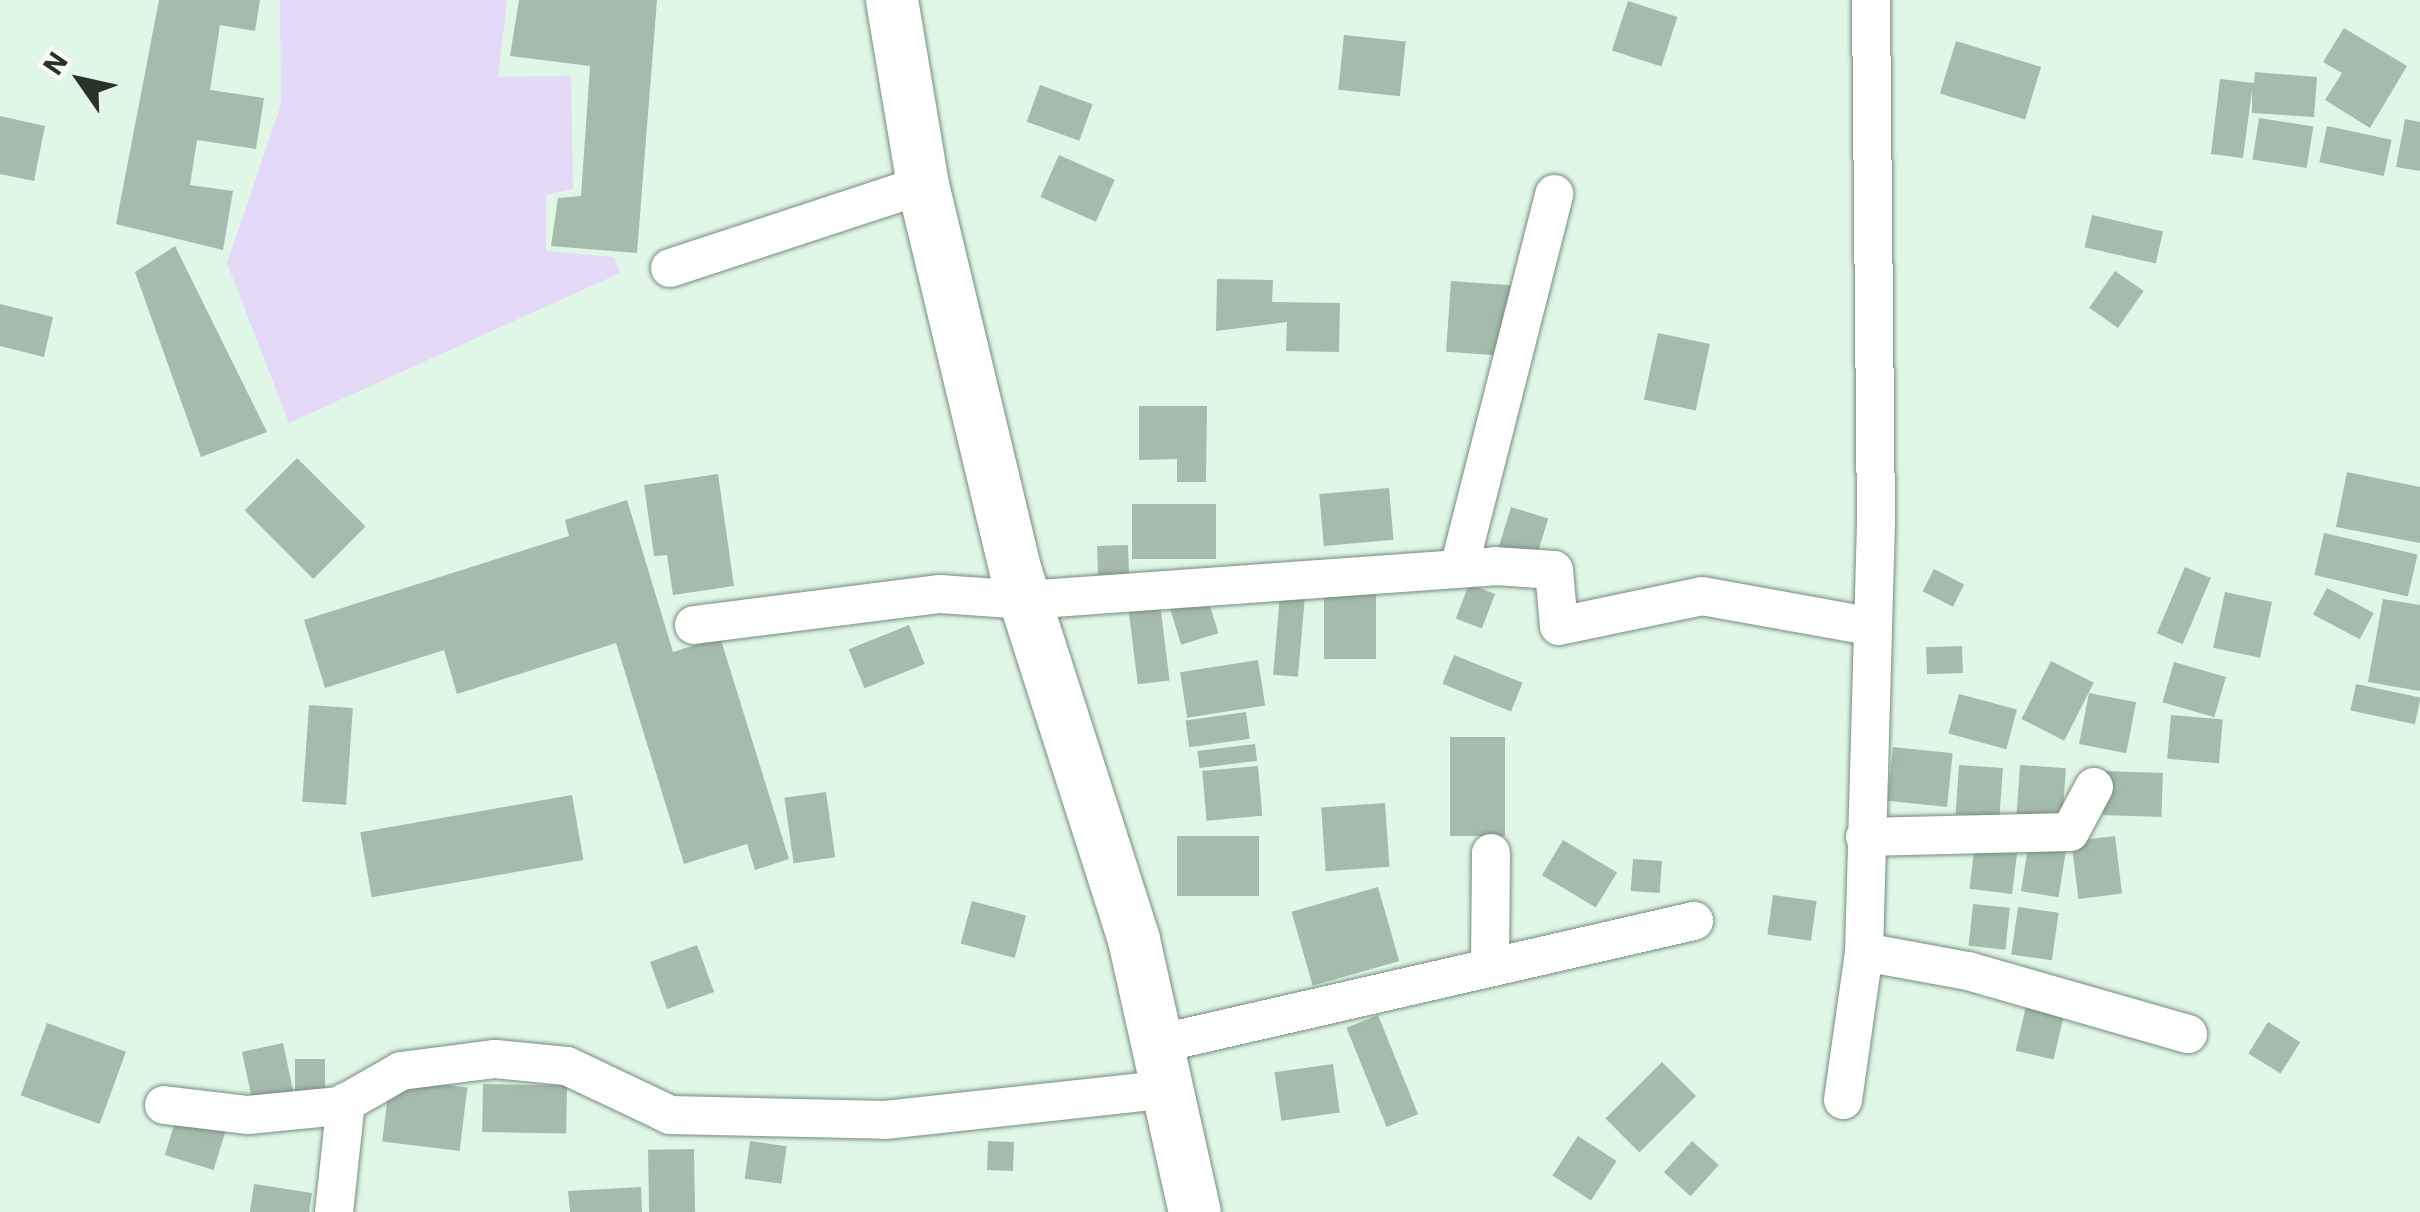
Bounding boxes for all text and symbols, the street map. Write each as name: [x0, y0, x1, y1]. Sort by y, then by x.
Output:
north arrow: [30, 30, 130, 130]
text: N: [34, 44, 76, 82]

